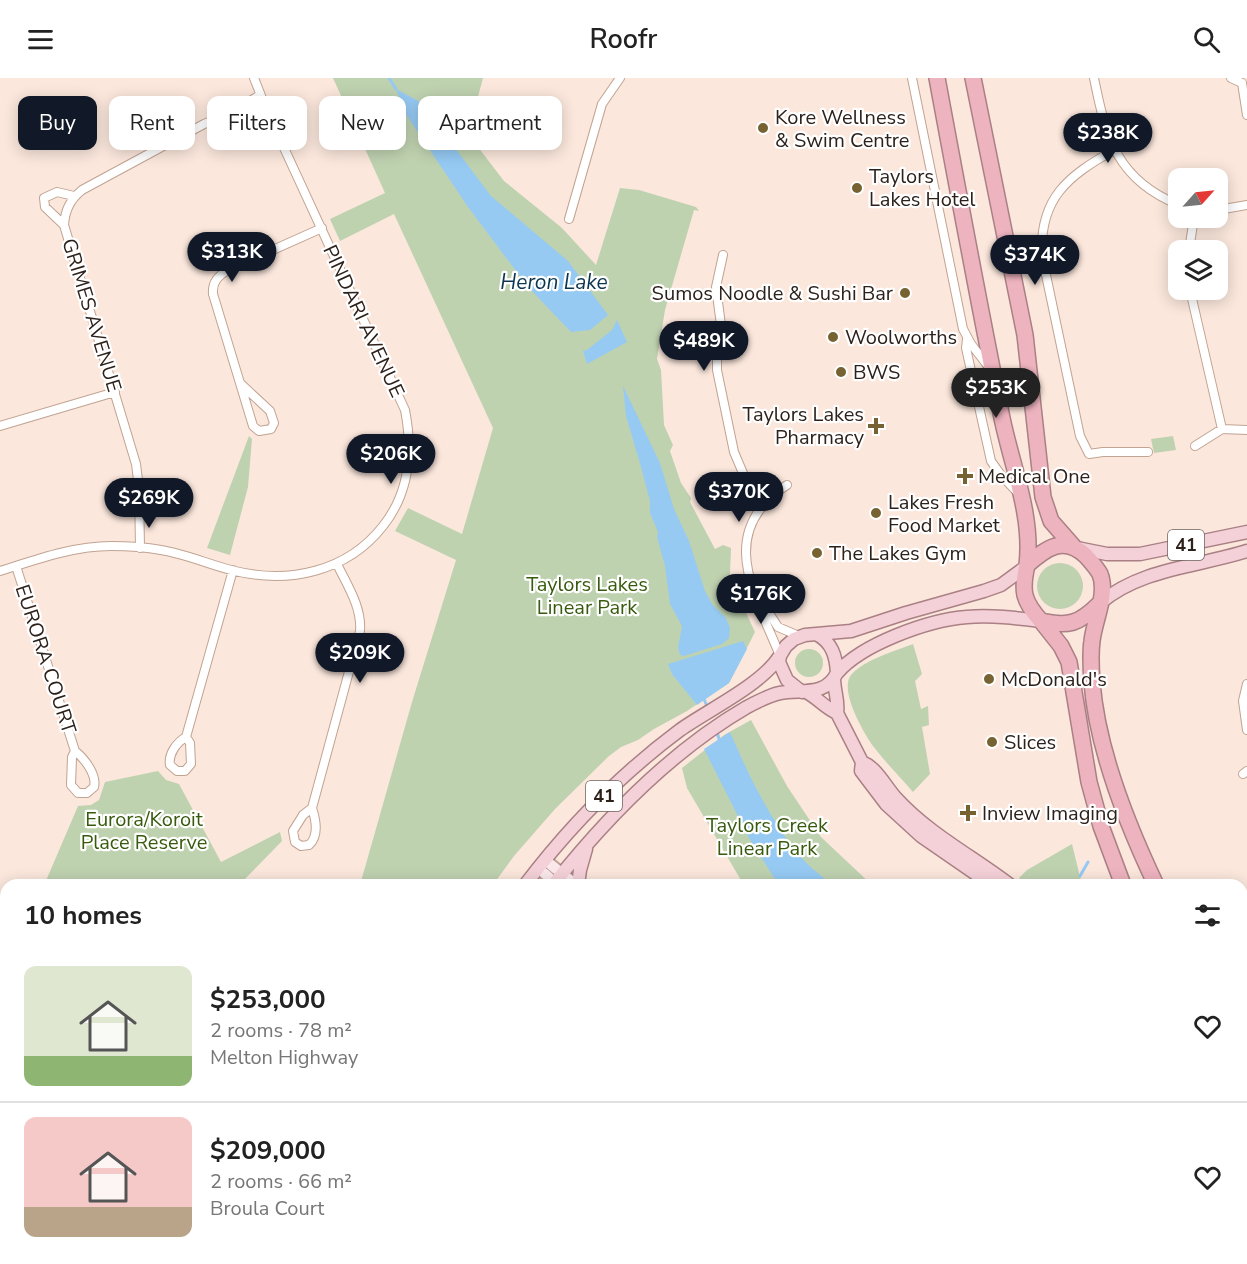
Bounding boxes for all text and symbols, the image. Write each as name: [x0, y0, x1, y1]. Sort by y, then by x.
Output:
text: Roofr: [590, 21, 657, 58]
icon: menu: [24, 23, 57, 56]
icon: search: [1190, 23, 1223, 56]
chip: Buy: [18, 96, 97, 150]
chip: Rent: [109, 96, 195, 150]
chip: Filters: [207, 96, 307, 150]
chip: New: [319, 96, 406, 150]
chip: Apartment: [418, 96, 562, 150]
place label: Kore Wellness & Swim Centre: [775, 104, 909, 154]
pin: $238K: [1066, 113, 1150, 164]
text: $238K: [1077, 119, 1139, 146]
marker: Kore Wellness & Swim Centre: [756, 121, 770, 135]
place label: Taylors Lakes Hotel: [869, 163, 975, 213]
north arrow: [1168, 168, 1228, 228]
map controls: [1168, 168, 1228, 300]
marker: Taylors Lakes Hotel: [850, 181, 864, 195]
pin: $313K: [190, 232, 274, 283]
street label: GRIMES AVENUE: [55, 235, 128, 395]
pin: $374K: [993, 235, 1077, 286]
text: $313K: [201, 238, 263, 265]
button: layers: [1168, 240, 1228, 300]
street label: PINDARI AVENUE: [316, 241, 411, 402]
text: $374K: [1004, 241, 1066, 268]
water label: Heron Lake: [500, 268, 608, 296]
place label: Sumos Noodle & Sushi Bar: [652, 280, 893, 307]
marker: Sumos Noodle & Sushi Bar: [898, 286, 912, 300]
pin: $489K: [662, 321, 746, 372]
place label: Woolworths: [845, 324, 957, 351]
text: $489K: [673, 327, 735, 354]
marker: Woolworths: [826, 330, 840, 344]
place label: BWS: [853, 359, 900, 386]
marker: BWS: [834, 365, 848, 379]
pin: $253K: [954, 368, 1038, 419]
text: $253K: [965, 374, 1027, 401]
place label: Taylors Lakes Pharmacy: [742, 401, 865, 451]
marker: Taylors Lakes Pharmacy: [869, 419, 883, 433]
pin: $206K: [349, 434, 433, 485]
text: $206K: [360, 440, 422, 467]
place label: Medical One: [978, 463, 1090, 490]
marker: Medical One: [956, 467, 974, 485]
pin: $370K: [697, 472, 781, 523]
pin: $269K: [107, 478, 191, 529]
text: $370K: [708, 478, 770, 505]
text: $269K: [118, 484, 180, 511]
place label: Lakes Fresh Food Market: [888, 489, 1001, 539]
marker: Lakes Fresh Food Market: [869, 506, 883, 520]
road number: 41: [1168, 530, 1204, 560]
place label: The Lakes Gym: [829, 540, 967, 567]
marker: The Lakes Gym: [810, 546, 824, 560]
park label: Taylors Lakes Linear Park: [526, 571, 648, 621]
pin: $176K: [719, 574, 803, 625]
text: $176K: [730, 580, 792, 607]
street label: EURORA COURT: [9, 581, 82, 737]
pin: $209K: [318, 633, 402, 684]
text: $209K: [329, 639, 391, 666]
place label: McDonald's: [1001, 666, 1107, 693]
marker: McDonald's: [982, 672, 996, 686]
place label: Slices: [1004, 729, 1056, 756]
marker: Slices: [985, 735, 999, 749]
road number: 41: [586, 781, 622, 811]
place label: Inview Imaging: [982, 800, 1118, 827]
marker: Inview Imaging: [959, 804, 977, 822]
park label: Eurora/Koroit Place Reserve: [81, 806, 207, 856]
park label: Taylors Creek Linear Park: [706, 812, 829, 862]
text: 10 homes: [24, 898, 142, 933]
icon: filters: [1191, 899, 1224, 932]
text: $253,000: [210, 982, 326, 1017]
icon: home: [72, 990, 144, 1062]
icon: heart: [1191, 1010, 1224, 1043]
text: 2 rooms · 78 m²: [210, 1017, 352, 1044]
text: Melton Highway: [210, 1044, 358, 1071]
text: $209,000: [210, 1133, 326, 1168]
icon: home: [72, 1141, 144, 1213]
icon: heart: [1191, 1161, 1224, 1194]
text: 2 rooms · 66 m²: [210, 1168, 352, 1195]
text: Broula Court: [210, 1195, 324, 1222]

